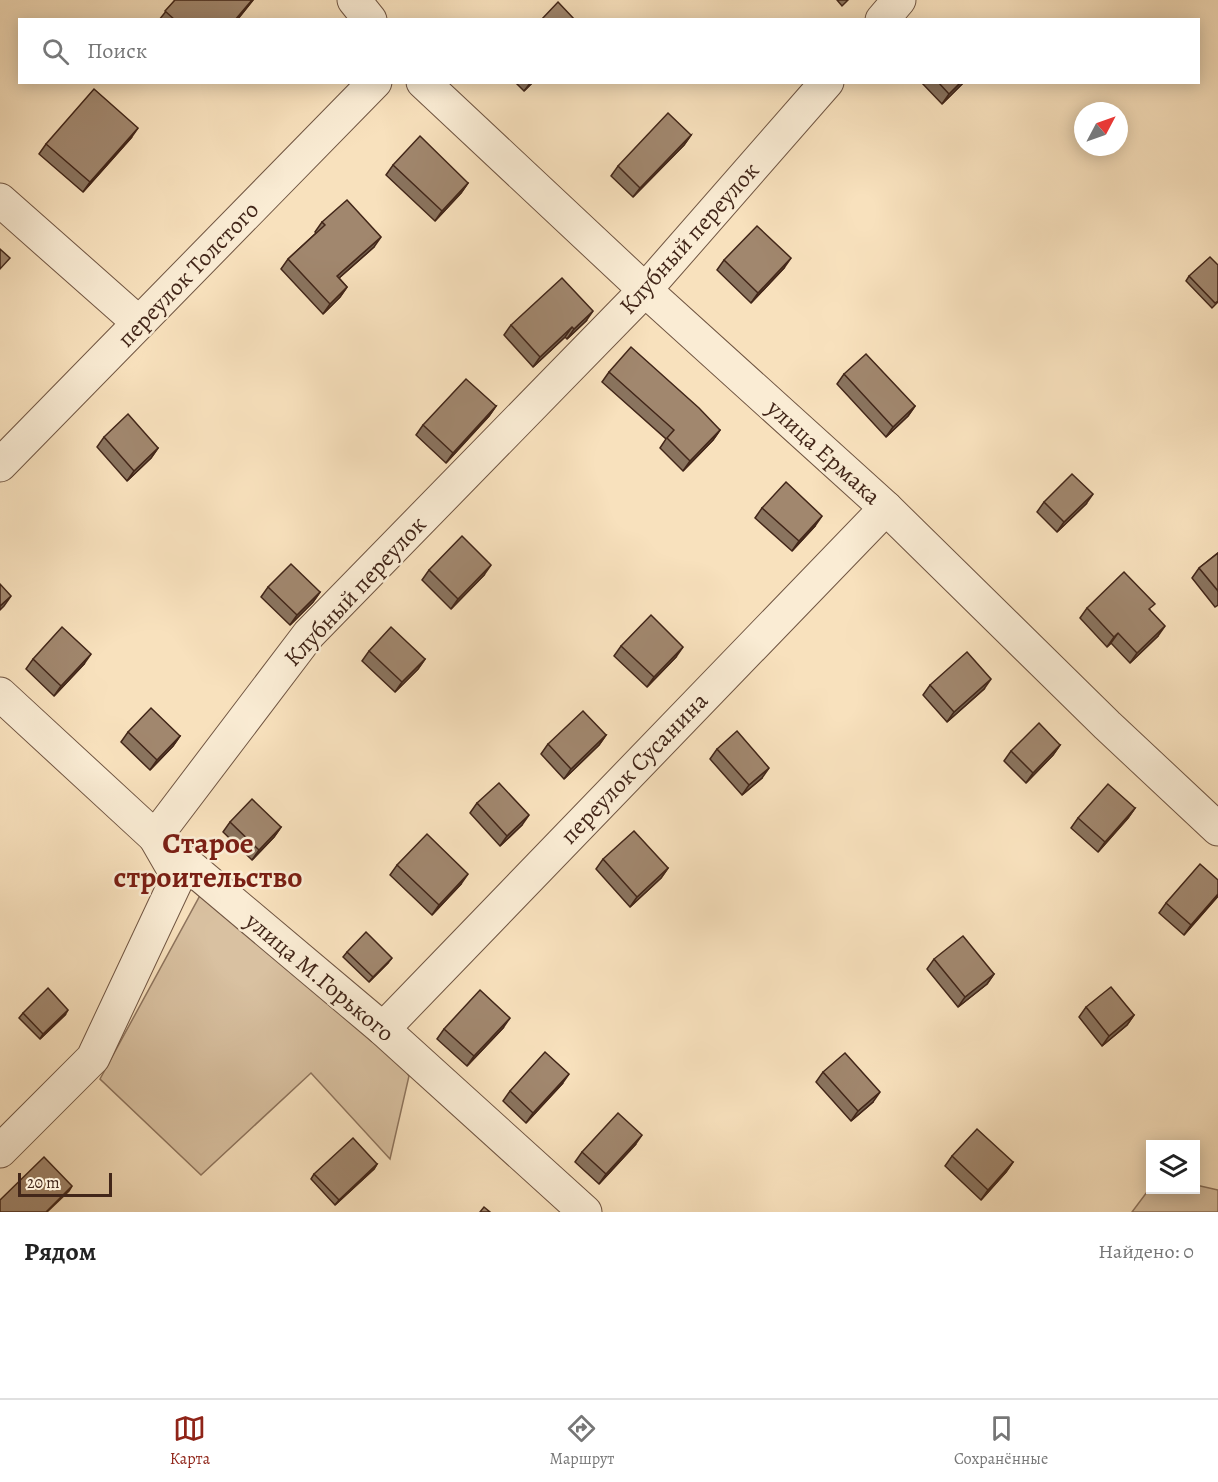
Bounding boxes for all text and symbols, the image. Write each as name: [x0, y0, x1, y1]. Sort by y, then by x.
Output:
search box: [18, 18, 1200, 84]
icon: search: [39, 35, 72, 68]
text: Поиск: [87, 36, 147, 66]
north arrow: [1074, 102, 1128, 156]
street label: Клубный переулок: [612, 155, 766, 321]
street label: переулок Толстого: [110, 194, 266, 354]
street label: улица Ермака: [759, 392, 888, 512]
street label: Клубный переулок: [277, 509, 433, 673]
street label: переулок Сусанина: [553, 685, 715, 851]
district label: Старое строительство: [114, 823, 302, 897]
street label: улица М.Горького: [238, 905, 401, 1049]
map controls: [1146, 1140, 1200, 1194]
button: layers: [1146, 1140, 1200, 1194]
scale bar: [18, 1170, 112, 1198]
text: 20 m: [27, 1172, 60, 1194]
text: Рядом: [24, 1234, 96, 1269]
text: Найдено: 0: [1098, 1238, 1194, 1265]
tab: Карта: [170, 1412, 210, 1470]
tab: Маршрут: [550, 1412, 614, 1470]
tab: Сохранённые: [954, 1412, 1048, 1470]

